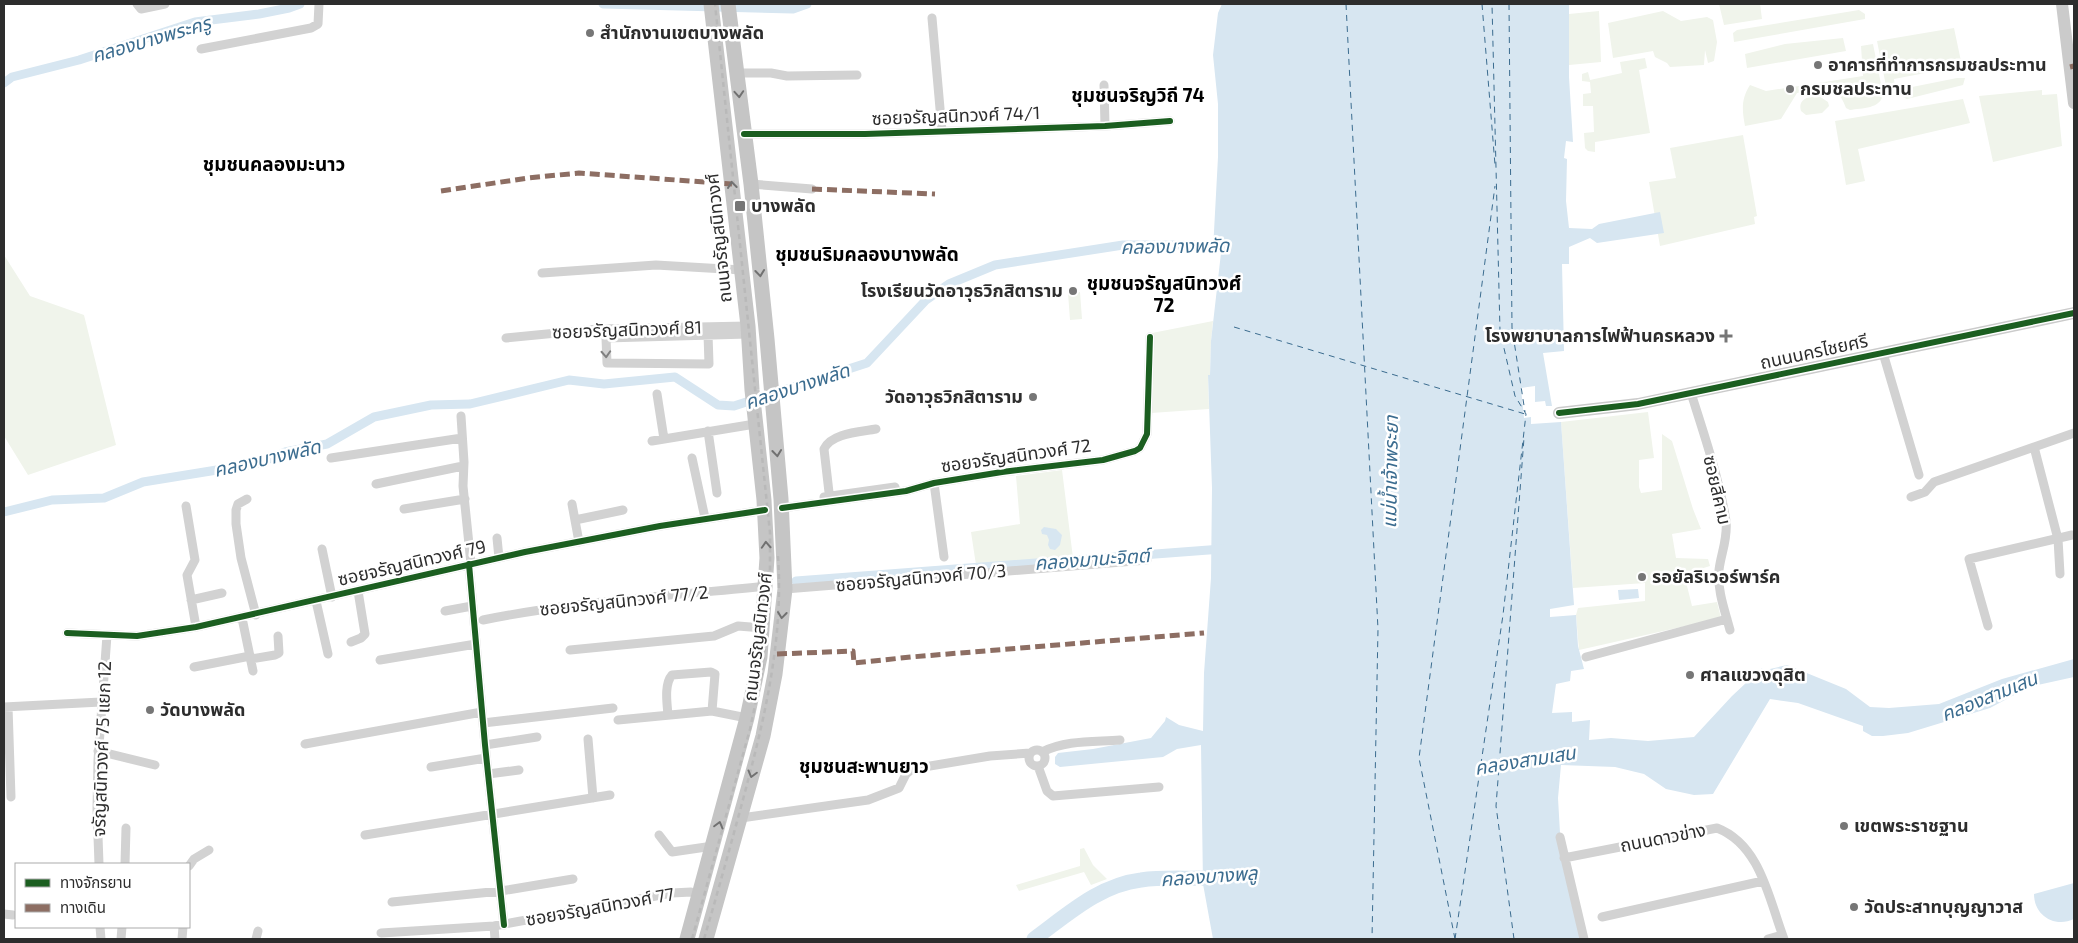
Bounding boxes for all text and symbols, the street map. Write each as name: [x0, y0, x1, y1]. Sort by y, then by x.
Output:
water label: คลองบางพระครู: [89, 10, 215, 68]
place label: สำนักงานเขตบางพลัด: [600, 21, 764, 43]
marker: สำนักงานเขตบางพลัด: [584, 27, 596, 39]
place label: อาคารที่ทำการกรมชลประทาน: [1828, 52, 2047, 75]
marker: อาคารที่ทำการกรมชลประทาน: [1812, 59, 1824, 71]
place label: กรมชลประทาน: [1800, 77, 1912, 99]
district label: ชุมชนจริญวิถี 74: [1071, 83, 1205, 107]
marker: กรมชลประทาน: [1784, 83, 1796, 95]
one-way arrow: [734, 90, 745, 98]
street label: ซอยจรัญสนิทวงศ์ 74/1: [871, 101, 1041, 129]
district label: ชุมชนคลองมะนาว: [203, 152, 345, 176]
street label: ถนนจรัญสนิทวงศ์: [700, 172, 736, 304]
one-way arrow: [727, 181, 738, 189]
place label: บางพลัด: [751, 194, 816, 216]
marker: บางพลัด: [733, 199, 747, 213]
water label: คลองบางพลัด: [1120, 233, 1231, 258]
district label: ชุมชนริมคลองบางพลัด: [775, 242, 959, 266]
one-way arrow: [754, 269, 765, 277]
district label: ชุมชนจรัญสนิทวงศ์ 72: [1087, 271, 1241, 316]
place label: โรงเรียนวัดอาวุธวิกสิตาราม: [861, 279, 1063, 302]
marker: โรงเรียนวัดอาวุธวิกสิตาราม: [1067, 285, 1079, 297]
street label: ซอยจรัญสนิทวงศ์ 81: [552, 315, 702, 343]
place label: โรงพยาบาลการไฟฟ้านครหลวง: [1485, 324, 1715, 346]
marker: โรงพยาบาลการไฟฟ้านครหลวง: [1719, 329, 1733, 343]
street label: ถนนนครไชยศรี: [1758, 329, 1870, 373]
one-way arrow: [601, 350, 612, 358]
water label: คลองบางพลัด: [742, 357, 853, 413]
place label: วัดอาวุธวิกสิตาราม: [885, 385, 1023, 408]
marker: วัดอาวุธวิกสิตาราม: [1027, 391, 1039, 403]
water label: แม่น้ำเจ้าพระยา: [1376, 414, 1402, 528]
water label: คลองบางพลัด: [211, 434, 324, 481]
street label: ซอยจรัญสนิทวงศ์ 72: [939, 434, 1092, 476]
one-way arrow: [771, 449, 782, 457]
street label: ซอยสีคาม: [1699, 453, 1737, 527]
street label: ซอยจรัญสนิทวงศ์ 79: [336, 534, 488, 590]
one-way arrow: [761, 541, 772, 549]
water label: คลองมานะจิตต์: [1034, 543, 1154, 574]
street label: ซอยจรัญสนิทวงศ์ 70/3: [835, 559, 1007, 595]
place label: รอยัลริเวอร์พาร์ค: [1652, 565, 1780, 587]
street label: ถนนจรัญสนิทวงศ์: [738, 571, 776, 703]
marker: รอยัลริเวอร์พาร์ค: [1636, 571, 1648, 583]
street label: ซอยจรัญสนิทวงศ์ 77/2: [538, 580, 709, 620]
one-way arrow: [777, 611, 788, 619]
street label: จรัญสนิทวงศ์ 75 แยก 12: [87, 661, 115, 837]
place label: ศาลแขวงดุสิต: [1700, 663, 1806, 686]
water label: คลองสามเสน: [1937, 665, 2042, 725]
marker: ศาลแขวงดุสิต: [1684, 669, 1696, 681]
place label: วัดบางพลัด: [160, 698, 245, 720]
marker: วัดบางพลัด: [144, 704, 156, 716]
water label: คลองสามเสน: [1473, 740, 1578, 779]
district label: ชุมชนสะพานยาว: [799, 754, 929, 778]
one-way arrow: [748, 770, 758, 778]
place label: เขตพระราชฐาน: [1854, 814, 1969, 836]
street label: ถนนดาวข่าง: [1618, 818, 1708, 856]
marker: เขตพระราชฐาน: [1838, 820, 1850, 832]
one-way arrow: [713, 821, 723, 829]
water label: คลองบางพลู: [1160, 861, 1259, 892]
legend: [15, 863, 190, 928]
text: ทางจักรยาน: [60, 873, 132, 891]
street label: ซอยจรัญสนิทวงศ์ 77: [524, 882, 676, 930]
place label: วัดประสาทบุญญาวาส: [1864, 895, 2023, 918]
text: ทางเดิน: [60, 898, 106, 916]
marker: วัดประสาทบุญญาวาส: [1848, 901, 1860, 913]

